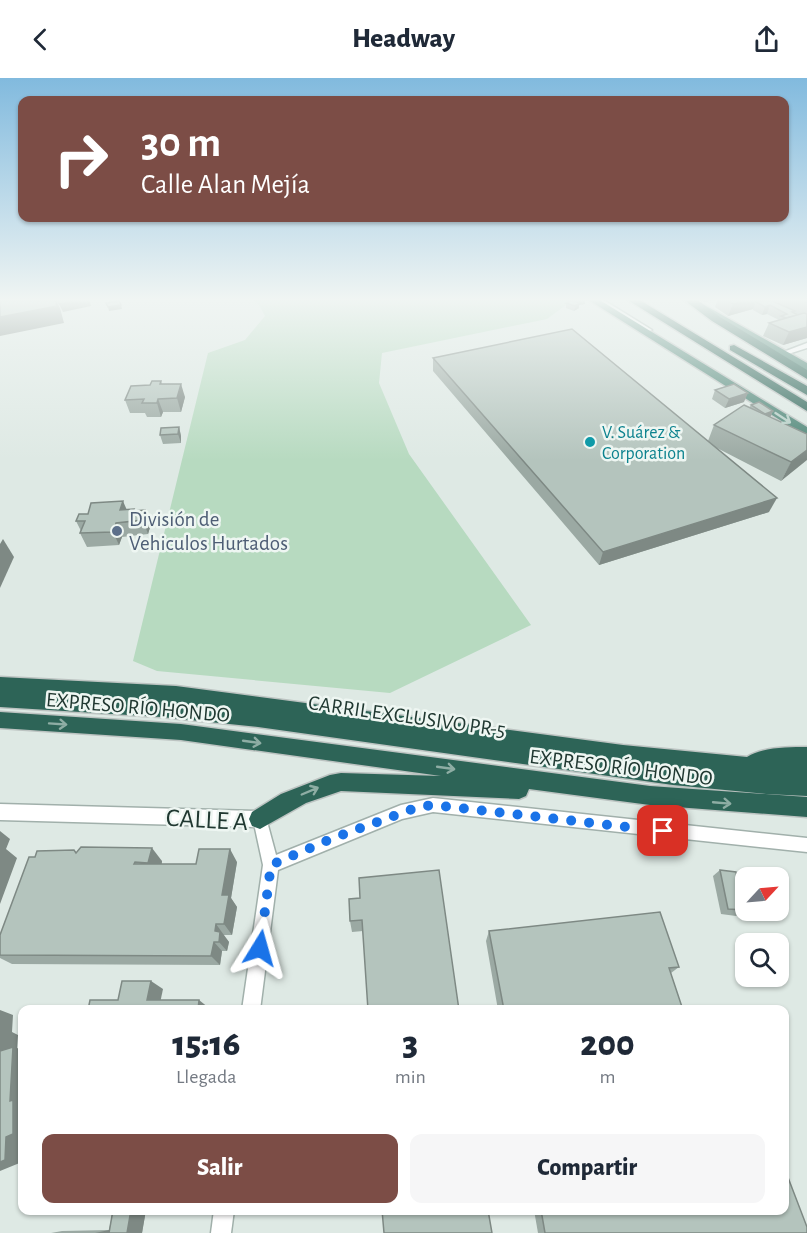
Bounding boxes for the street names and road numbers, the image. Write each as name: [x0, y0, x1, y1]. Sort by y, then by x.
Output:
street label: EXPRESO RÍO HONDO: [45, 687, 231, 726]
street label: CARRIL EXCLUSIVO PR-5: [307, 692, 507, 741]
street label: EXPRESO RÍO HONDO: [528, 744, 714, 789]
street label: CALLE A: [165, 805, 249, 835]

